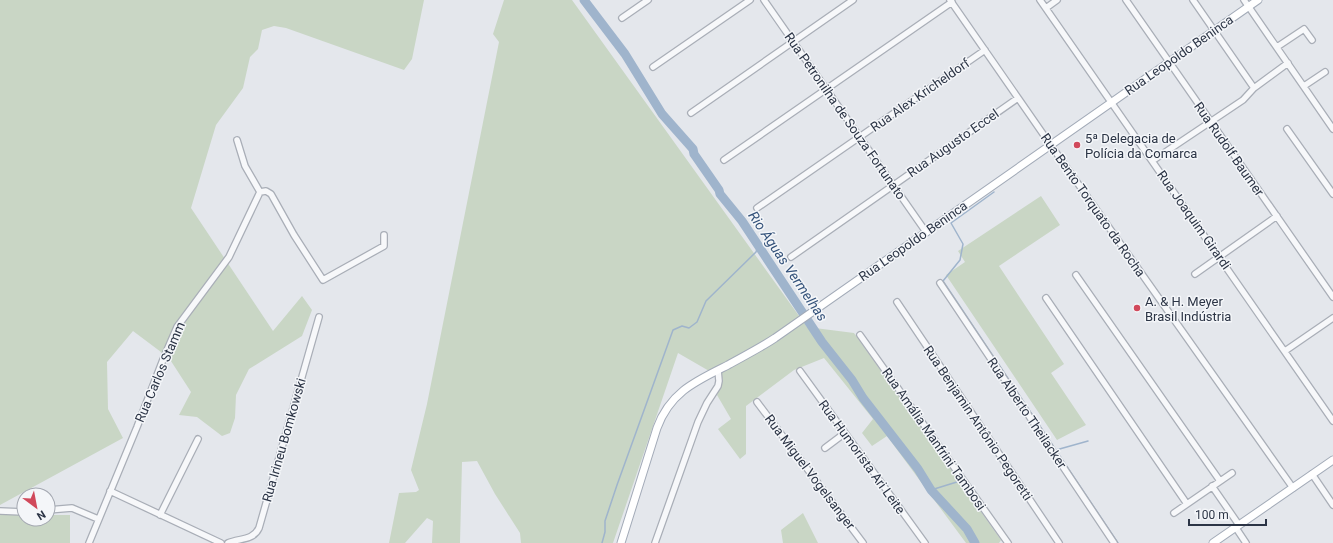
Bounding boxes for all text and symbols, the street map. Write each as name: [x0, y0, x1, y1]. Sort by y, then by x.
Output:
street label: Rua Leopoldo Beninca: [1122, 12, 1236, 98]
street label: Rua Petronilha de Souza Fortunato: [781, 30, 909, 202]
street label: Rua Alex Kricheldorf: [868, 55, 973, 135]
street label: Rua Rudolf Baumer: [1191, 99, 1267, 199]
street label: Rua Augusto Eccel: [904, 106, 1002, 180]
street label: Rua Bento Torquato da Rocha: [1038, 130, 1148, 280]
place label: 5ª Delegacia de Polícia da Comarca: [1085, 131, 1197, 161]
marker: 5ª Delegacia de Polícia da Comarca: [1072, 140, 1082, 150]
street label: Rua Joaquim Girardi: [1154, 168, 1234, 272]
street label: Rua Leopoldo Beninca: [856, 198, 970, 284]
water label: Rio Águas Vermelhas: [745, 207, 832, 324]
place label: A. & H. Meyer Brasil Indústria: [1145, 294, 1231, 324]
marker: A. & H. Meyer Brasil Indústria: [1132, 303, 1142, 313]
street label: Rua Carlos Stamm: [132, 319, 188, 425]
street label: Rua Benjamin Antônio Pegoretti: [920, 343, 1036, 503]
street label: Rua Alberto Theilacker: [984, 355, 1070, 472]
street label: Rua Amália Manfrini Tambosi: [879, 365, 989, 513]
street label: Rua Irineu Bomkowski: [259, 376, 309, 504]
street label: Rua Humorista Ari Leite: [816, 397, 908, 517]
street label: Rua Miguel Vogelsanger: [762, 412, 858, 533]
north arrow: [16, 487, 56, 527]
scale bar: [1189, 501, 1266, 527]
text: N: [34, 507, 48, 523]
text: 100 m: [1195, 508, 1229, 522]

